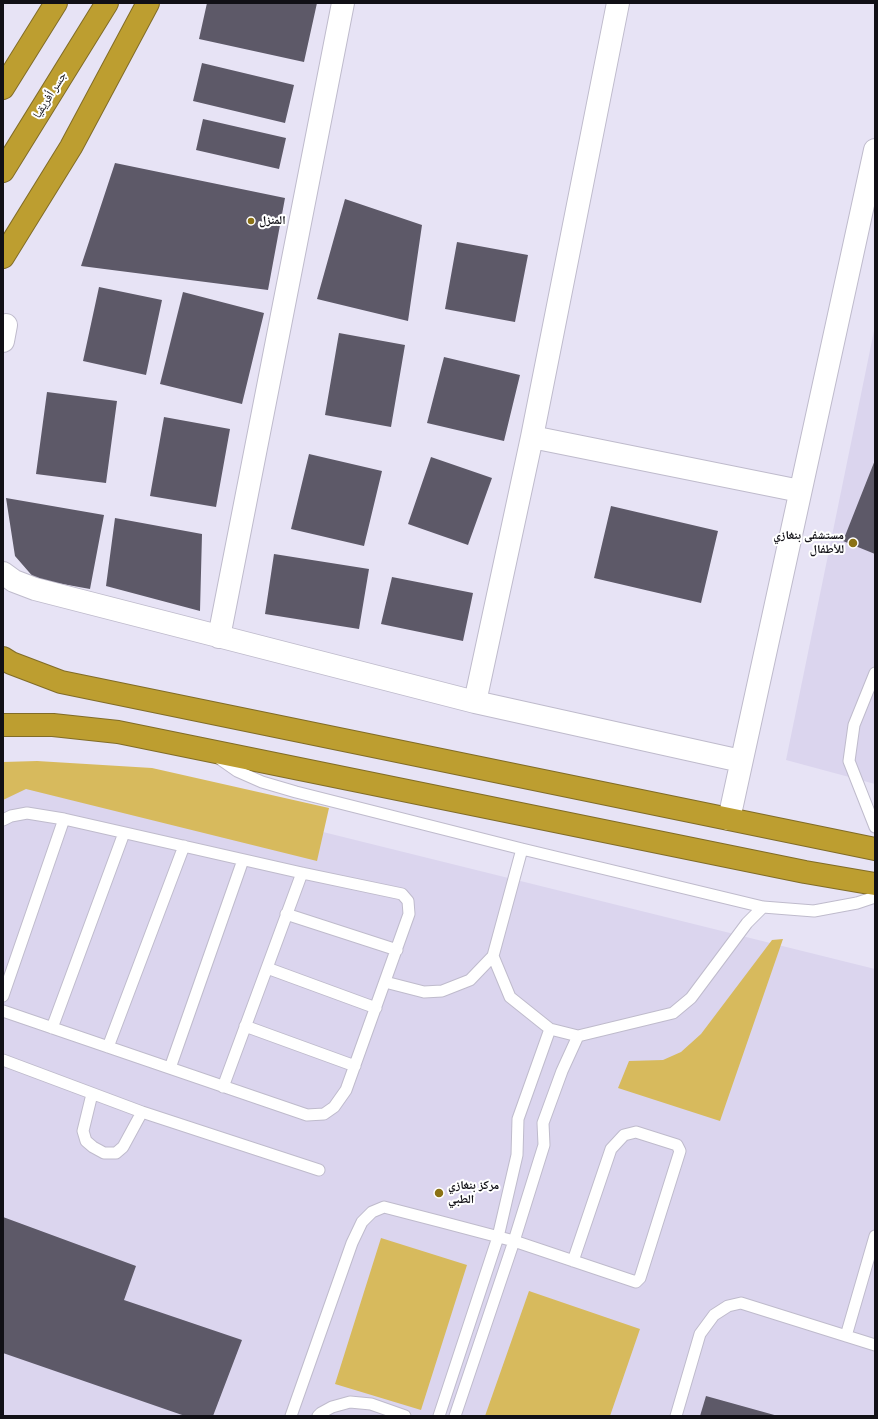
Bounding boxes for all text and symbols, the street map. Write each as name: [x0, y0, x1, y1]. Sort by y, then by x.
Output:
street label: جسر أفريقيا: [30, 69, 70, 121]
place label: المنزل: [259, 214, 286, 228]
marker: المنزل: [246, 216, 256, 226]
place label: مستشفى بنغازي للأطفال: [773, 529, 844, 557]
marker: مستشفى بنغازي للأطفال: [847, 537, 859, 549]
place label: مركز بنغازي الطبي: [448, 1179, 499, 1207]
marker: مركز بنغازي الطبي: [433, 1187, 445, 1199]

